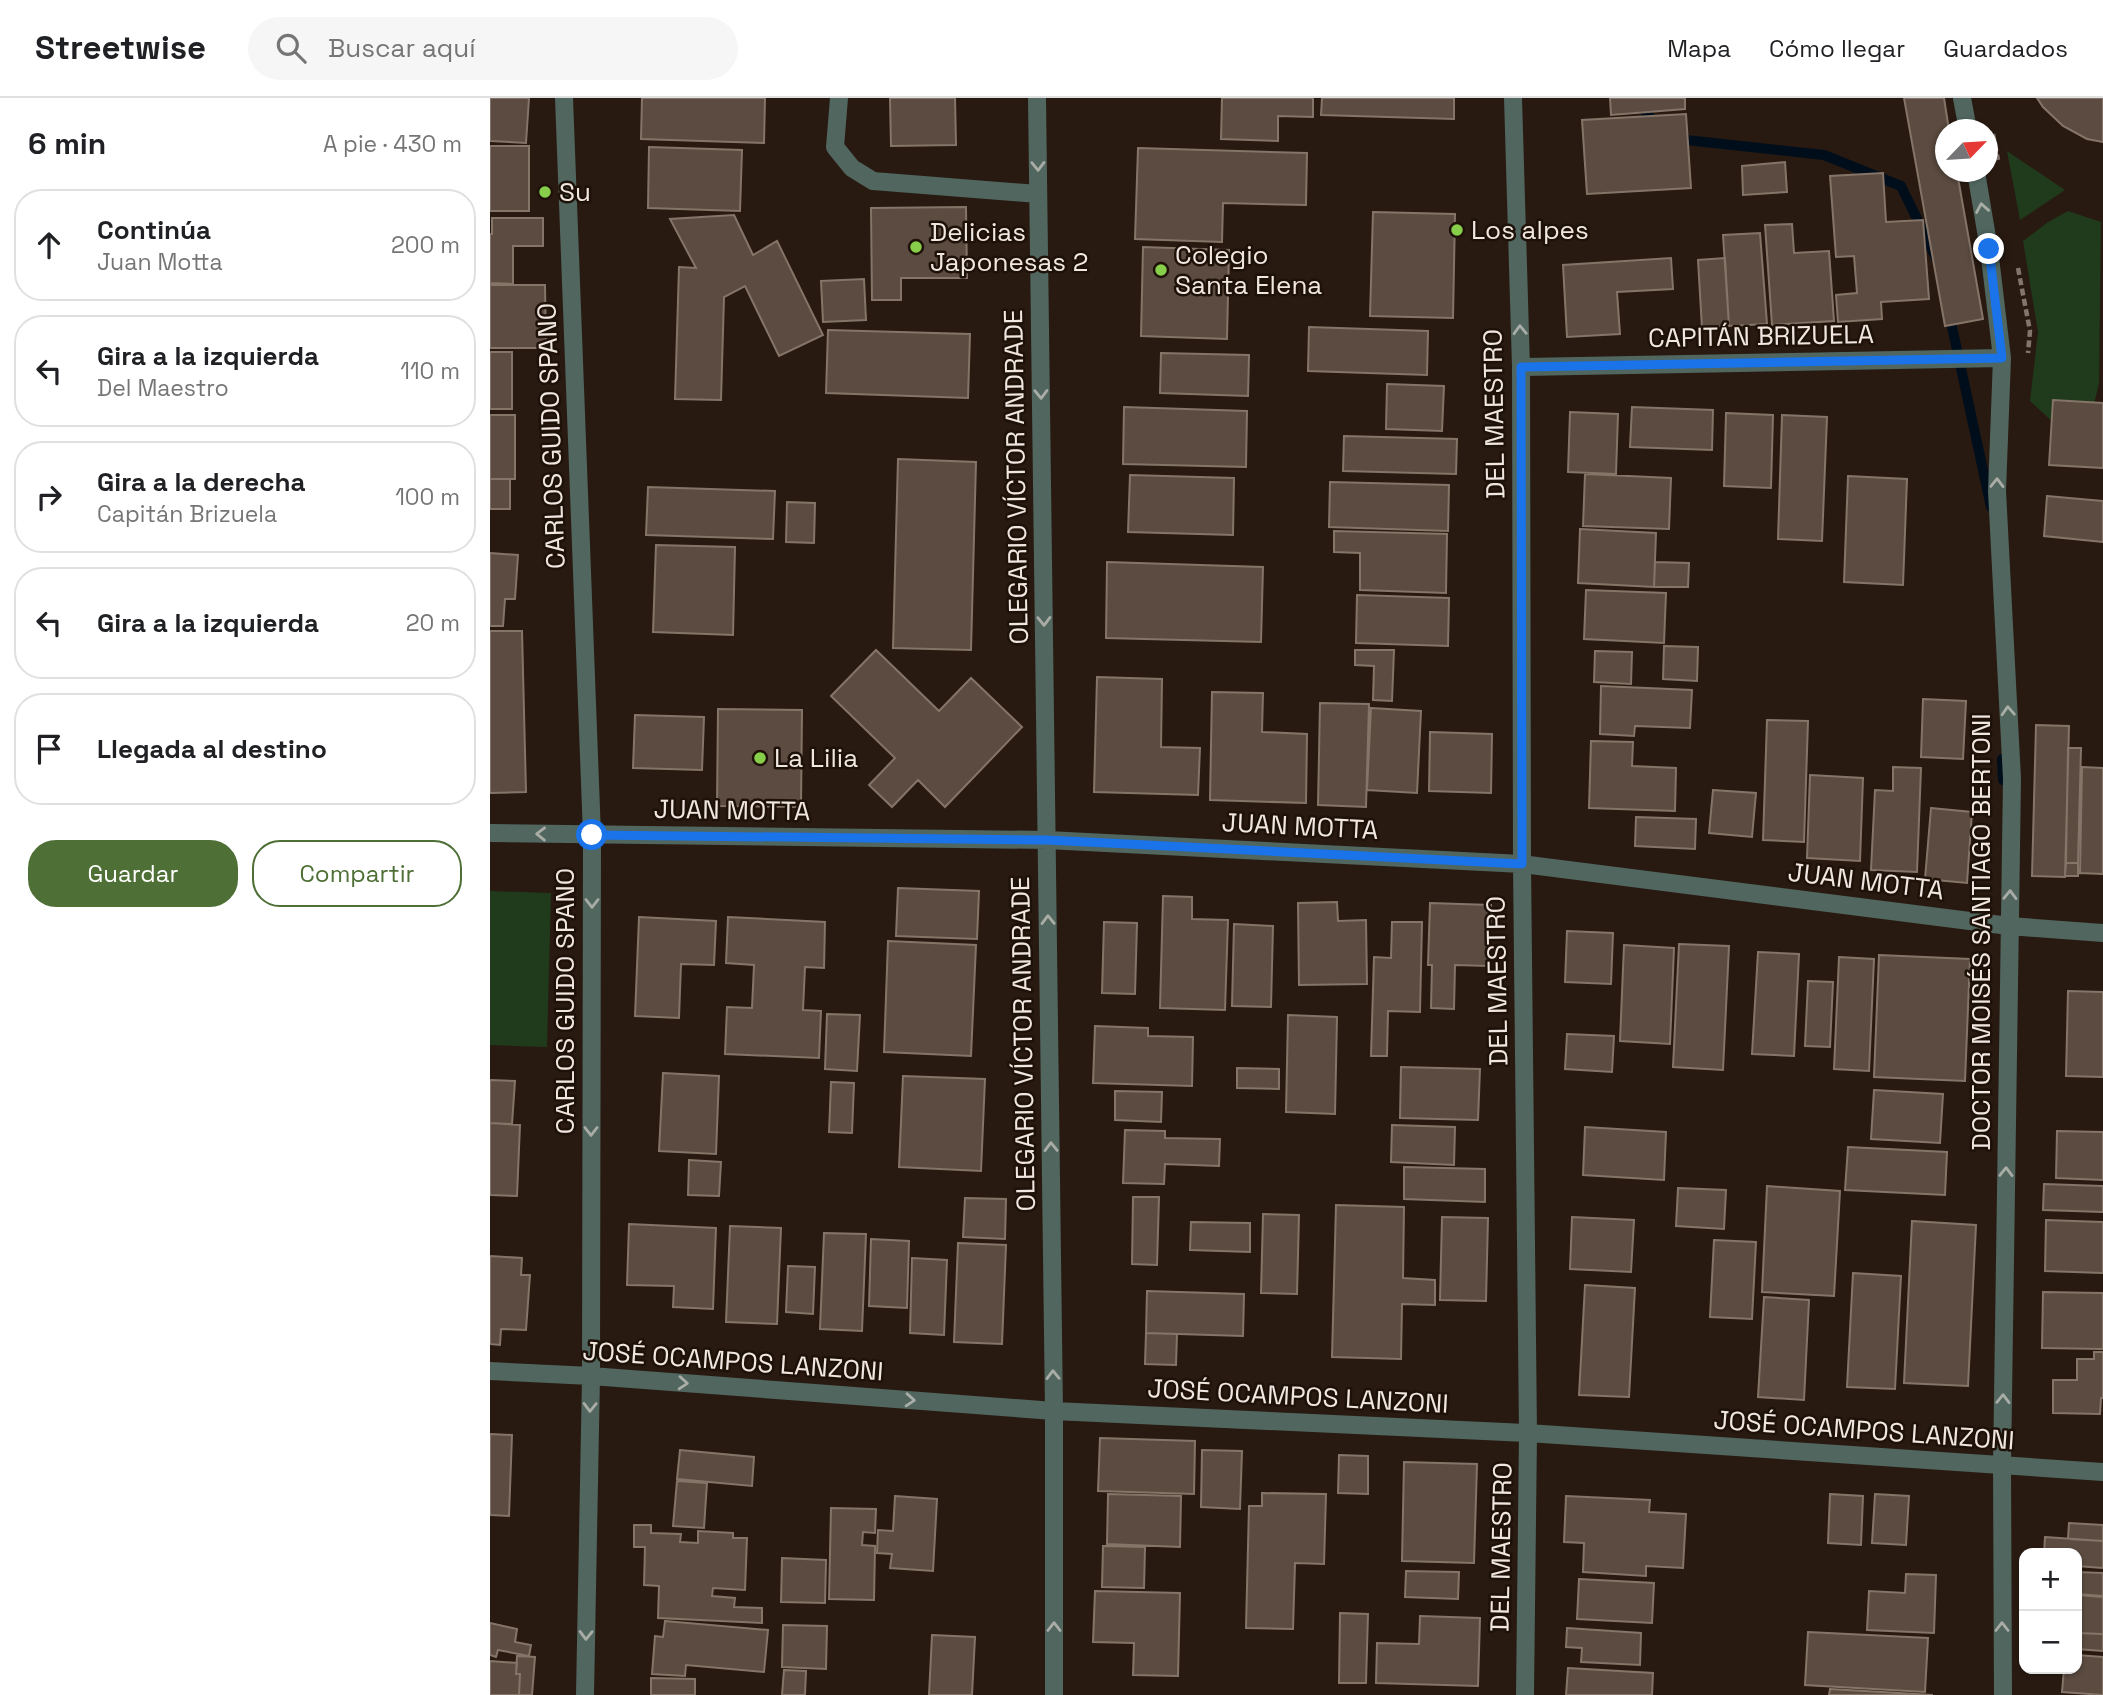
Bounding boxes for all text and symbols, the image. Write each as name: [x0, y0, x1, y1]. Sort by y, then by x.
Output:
search box: [248, 17, 738, 80]
text: Streetwise: [35, 27, 206, 69]
icon: search: [272, 29, 310, 67]
text: Buscar aquí: [328, 31, 476, 65]
text: Mapa: [1667, 33, 1731, 64]
text: Cómo llegar: [1769, 33, 1905, 64]
text: Guardados: [1943, 33, 2068, 64]
north arrow: [1935, 119, 1998, 182]
text: 6 min: [28, 124, 106, 163]
text: A pie · 430 m: [323, 129, 462, 159]
one-way arrow: [1030, 161, 1046, 172]
place label: Su: [559, 175, 591, 209]
marker: Su: [537, 184, 553, 200]
one-way arrow: [1975, 203, 1990, 214]
text: Continúa: [97, 213, 211, 247]
place label: Los alpes: [1471, 213, 1589, 247]
place label: Delicias Japonesas 2: [930, 215, 1088, 279]
marker: Los alpes: [1449, 222, 1465, 238]
icon: ahead: [30, 226, 68, 264]
text: 200 m: [391, 230, 460, 260]
route end: [1973, 233, 2004, 264]
place label: Colegio Santa Elena: [1175, 238, 1322, 302]
marker: Delicias Japonesas 2: [908, 239, 924, 255]
text: Juan Motta: [97, 247, 223, 277]
marker: Colegio Santa Elena: [1153, 262, 1169, 278]
street label: CARLOS GUIDO SPANO: [529, 302, 573, 570]
street label: OLEGARIO VÍCTOR ANDRADE: [996, 309, 1036, 645]
street label: CAPITÁN BRIZUELA: [1648, 317, 1874, 355]
one-way arrow: [1512, 324, 1527, 335]
street label: DEL MAESTRO: [1476, 329, 1512, 499]
text: Gira a la izquierda: [97, 339, 319, 373]
icon: left: [30, 352, 68, 390]
text: 110 m: [400, 356, 460, 386]
text: Del Maestro: [97, 373, 229, 403]
one-way arrow: [1033, 389, 1049, 399]
text: Gira a la derecha: [97, 465, 306, 499]
icon: right: [30, 478, 68, 516]
one-way arrow: [1990, 478, 2005, 489]
text: 100 m: [395, 482, 460, 512]
text: Capitán Brizuela: [97, 499, 277, 529]
icon: left: [30, 604, 68, 642]
text: Gira a la izquierda: [97, 606, 319, 640]
text: 20 m: [406, 608, 460, 638]
one-way arrow: [1036, 616, 1052, 627]
one-way arrow: [2001, 705, 2016, 716]
street label: DOCTOR MOISÉS SANTIAGO BERTONI: [1964, 713, 1998, 1151]
icon: arrive: [30, 730, 68, 768]
text: Llegada al destino: [97, 732, 327, 766]
place label: La Lilia: [774, 741, 858, 775]
marker: La Lilia: [752, 750, 768, 766]
street label: JUAN MOTTA: [653, 792, 811, 828]
street label: JUAN MOTTA: [1221, 805, 1379, 847]
route start: [576, 819, 607, 850]
one-way arrow: [535, 826, 546, 841]
button: Guardar: [28, 840, 238, 907]
button: Compartir: [252, 840, 462, 907]
street label: JUAN MOTTA: [1786, 855, 1946, 907]
street label: CARLOS GUIDO SPANO: [548, 868, 582, 1134]
street label: OLEGARIO VÍCTOR ANDRADE: [1003, 876, 1043, 1212]
one-way arrow: [2002, 890, 2018, 900]
street label: DEL MAESTRO: [1479, 896, 1515, 1066]
one-way arrow: [584, 899, 600, 909]
one-way arrow: [1040, 914, 1056, 925]
one-way arrow: [583, 1126, 599, 1137]
one-way arrow: [1043, 1142, 1058, 1153]
one-way arrow: [1998, 1166, 2014, 1177]
street label: JOSÉ OCAMPOS LANZONI: [581, 1334, 885, 1388]
one-way arrow: [1045, 1369, 1061, 1380]
street label: JOSÉ OCAMPOS LANZONI: [1147, 1371, 1449, 1421]
one-way arrow: [678, 1375, 689, 1390]
one-way arrow: [905, 1392, 916, 1407]
one-way arrow: [1995, 1394, 2011, 1404]
one-way arrow: [583, 1402, 598, 1413]
street label: JOSÉ OCAMPOS LANZONI: [1712, 1403, 2016, 1457]
street label: DEL MAESTRO: [1483, 1462, 1519, 1632]
map controls: [2019, 1548, 2082, 1674]
button: +: [2019, 1548, 2082, 1611]
button: −: [2019, 1611, 2082, 1674]
one-way arrow: [1046, 1621, 1062, 1632]
one-way arrow: [1994, 1621, 2010, 1632]
one-way arrow: [578, 1630, 593, 1641]

